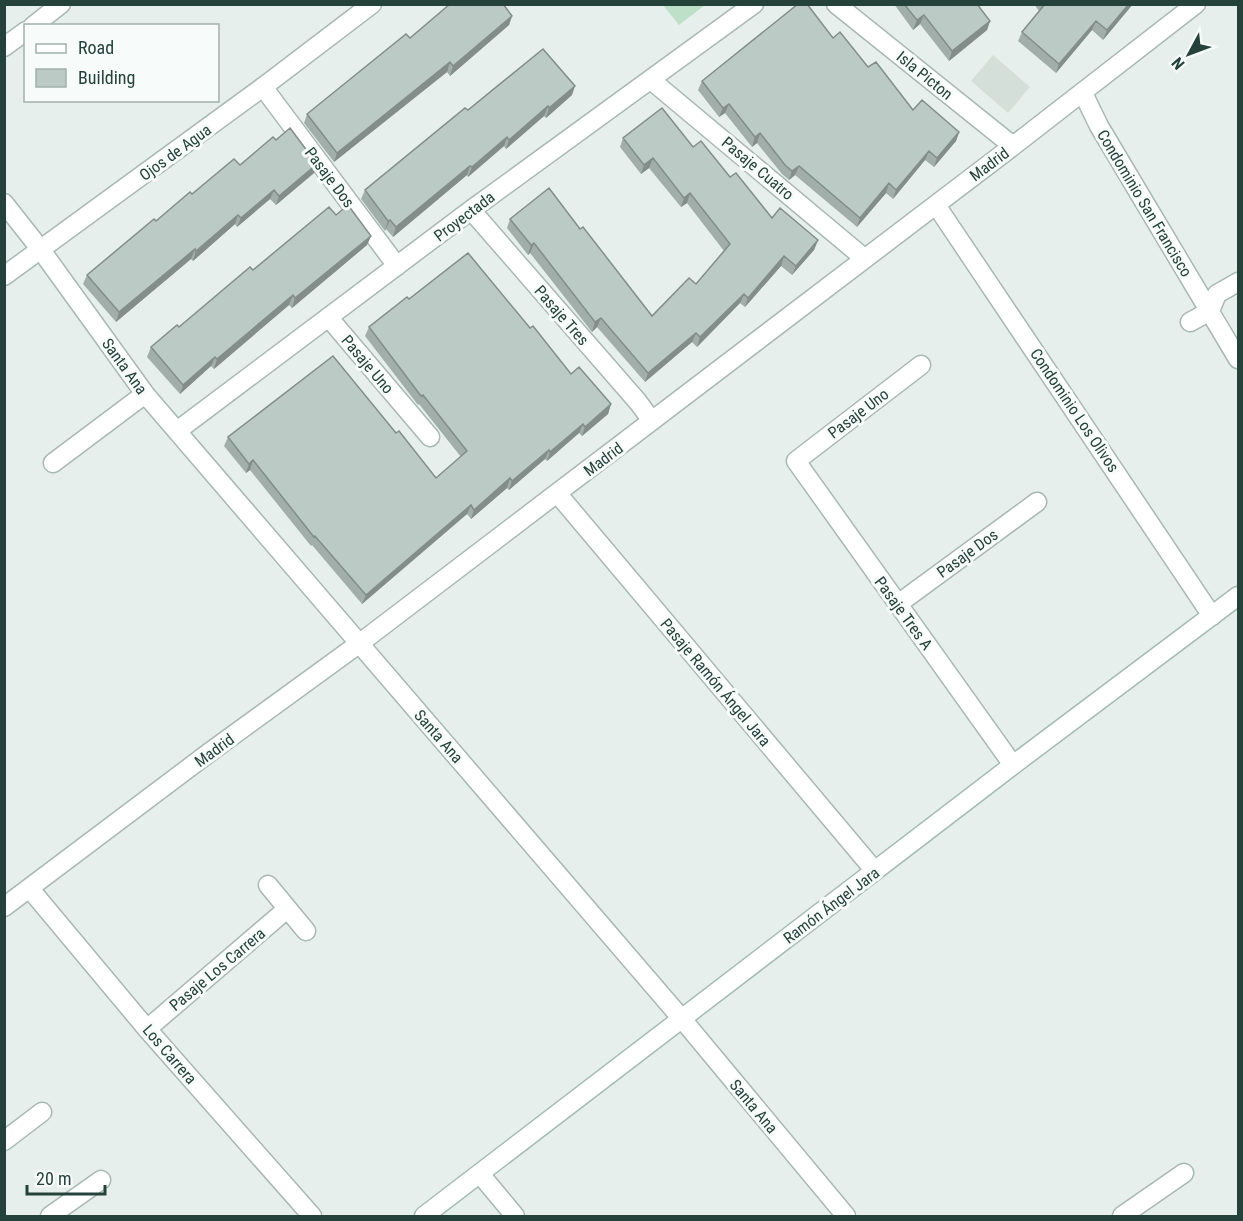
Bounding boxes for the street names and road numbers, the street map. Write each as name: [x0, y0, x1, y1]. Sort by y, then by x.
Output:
street label: Isla Picton: [893, 47, 957, 104]
street label: Ojos de Agua: [136, 120, 215, 185]
street label: Condominio San Francisco: [1093, 126, 1196, 280]
street label: Pasaje Cuatro: [718, 133, 798, 204]
street label: Pasaje Dos: [301, 143, 358, 211]
street label: Madrid: [966, 144, 1013, 185]
street label: Proyectada: [430, 187, 498, 245]
street label: Pasaje Tres: [530, 282, 593, 349]
street label: Pasaje Uno: [338, 331, 398, 398]
street label: Santa Ana: [98, 335, 151, 398]
street label: Condominio Los Olivos: [1026, 345, 1123, 476]
street label: Pasaje Uno: [824, 384, 892, 442]
street label: Madrid: [580, 439, 627, 480]
street label: Pasaje Dos: [933, 525, 1001, 582]
street label: Pasaje Tres A: [871, 573, 937, 654]
street label: Pasaje Ramón Ángel Jara: [657, 614, 775, 750]
street label: Santa Ana: [410, 706, 467, 767]
street label: Madrid: [191, 730, 238, 771]
street label: Ramón Ángel Jara: [780, 863, 883, 948]
street label: Pasaje Los Carrera: [166, 924, 269, 1015]
street label: Los Carrera: [139, 1021, 201, 1088]
street label: Santa Ana: [726, 1076, 782, 1137]

